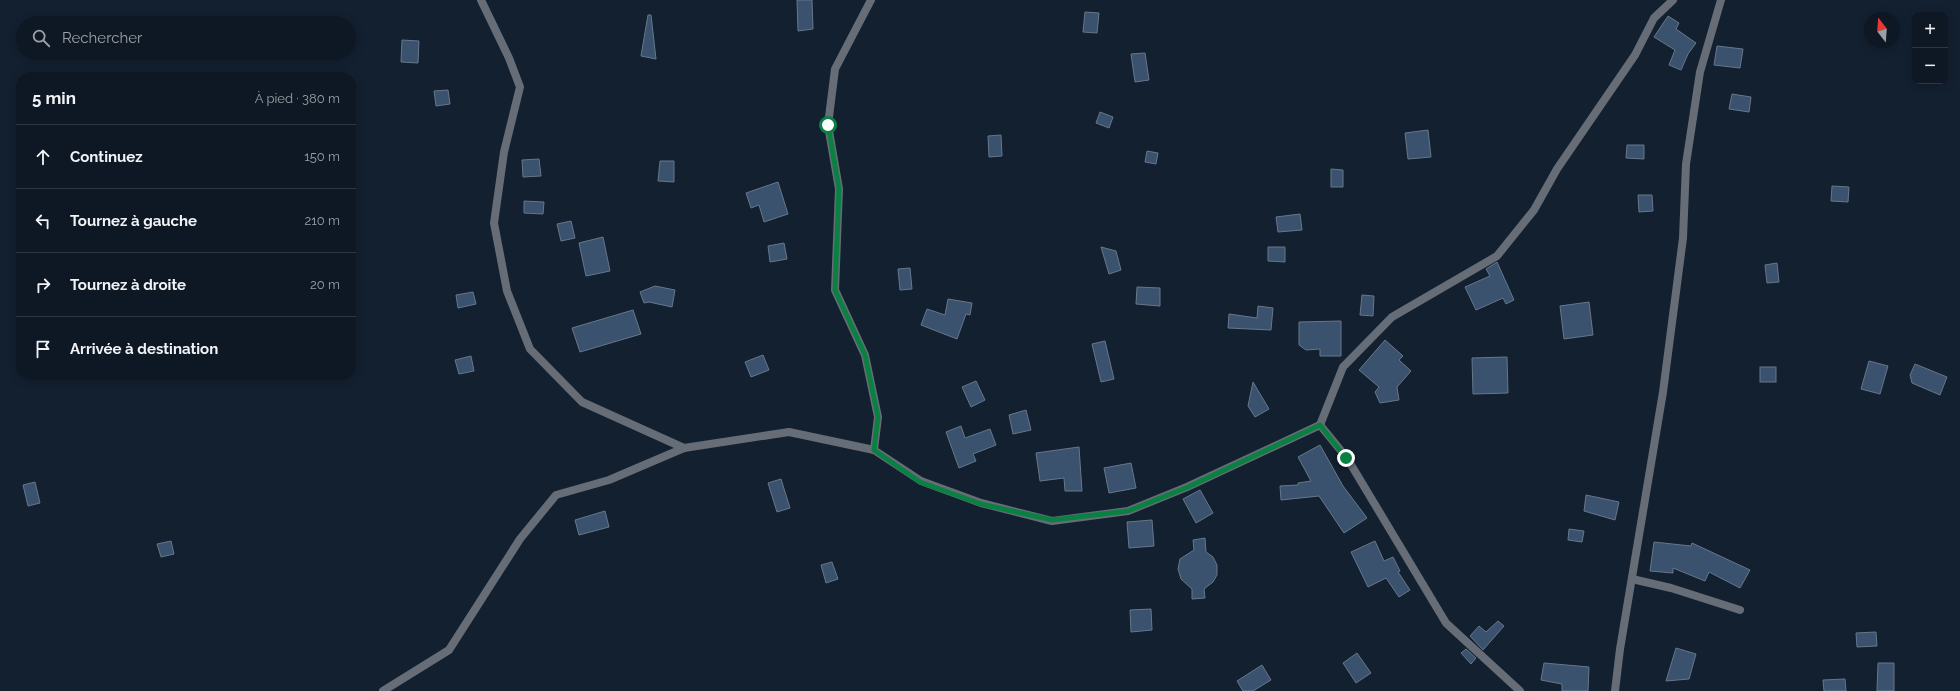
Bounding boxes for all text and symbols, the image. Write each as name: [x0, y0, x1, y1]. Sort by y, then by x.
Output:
north arrow: [1864, 12, 1900, 48]
map controls: [1912, 12, 1948, 84]
button: +: [1912, 12, 1948, 48]
search box: [16, 16, 356, 60]
icon: search: [30, 27, 52, 49]
text: Rechercher: [62, 29, 142, 47]
button: −: [1912, 48, 1948, 84]
text: 5 min: [32, 88, 76, 108]
text: À pied · 380 m: [255, 91, 340, 106]
route start: [819, 116, 837, 134]
icon: ahead: [32, 146, 54, 168]
text: Continuez: [70, 148, 143, 166]
text: 150 m: [304, 149, 340, 164]
icon: left: [32, 210, 54, 232]
text: Tournez à gauche: [70, 212, 197, 230]
text: 210 m: [304, 213, 340, 228]
icon: right: [32, 274, 54, 296]
text: Tournez à droite: [70, 276, 186, 294]
text: 20 m: [310, 277, 340, 292]
icon: arrive: [32, 338, 54, 360]
text: Arrivée à destination: [70, 340, 218, 358]
route end: [1337, 449, 1355, 467]

